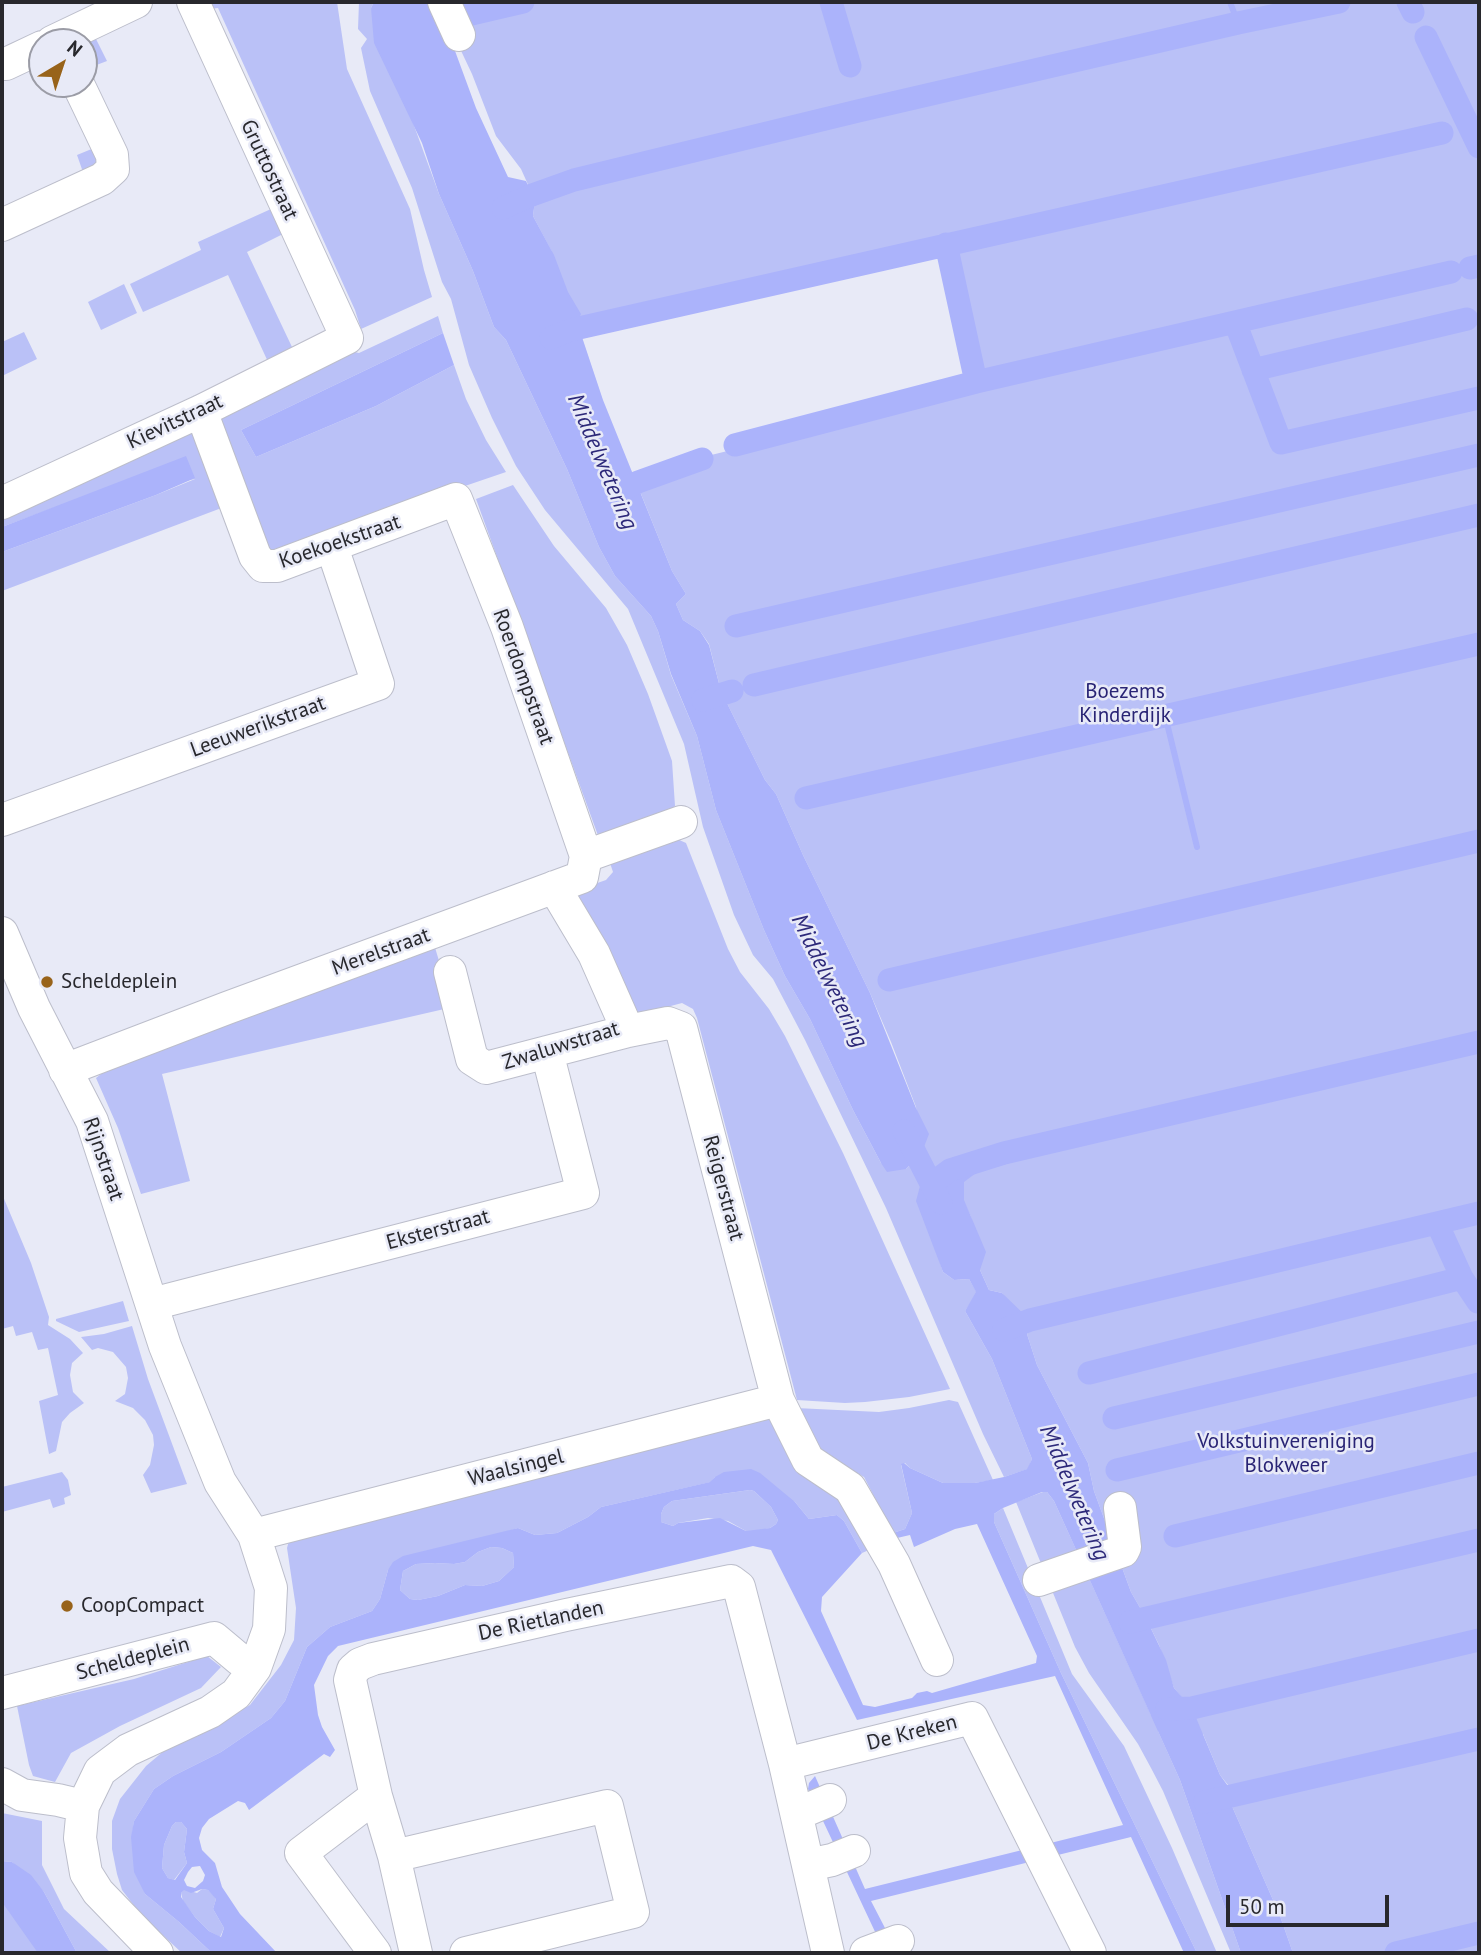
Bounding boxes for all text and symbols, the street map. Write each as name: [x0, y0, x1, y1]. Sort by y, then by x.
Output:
north arrow: [28, 28, 98, 98]
text: N: [63, 35, 87, 61]
street label: Gruttostraat: [235, 116, 303, 224]
street label: Kievitstraat: [123, 389, 227, 455]
water label: Middelwetering: [561, 390, 643, 534]
street label: Koekoekstraat: [276, 509, 404, 575]
street label: Roerdompstraat: [487, 606, 559, 748]
park label: Boezems Kinderdijk: [1079, 679, 1171, 729]
street label: Leeuwerikstraat: [187, 691, 329, 763]
water label: Middelwetering: [785, 910, 873, 1052]
street label: Merelstraat: [329, 923, 433, 981]
place label: Scheldeplein: [61, 969, 177, 995]
marker: Scheldeplein: [39, 974, 55, 990]
street label: Zwaluwstraat: [500, 1016, 622, 1076]
street label: Rijnstraat: [77, 1114, 129, 1204]
street label: Reigerstraat: [697, 1133, 749, 1243]
street label: Eksterstraat: [384, 1204, 492, 1256]
water label: Middelwetering: [1033, 1421, 1115, 1565]
park label: Volkstuinvereniging Blokweer: [1197, 1429, 1375, 1479]
street label: Waalsingel: [466, 1444, 566, 1492]
place label: CoopCompact: [81, 1593, 204, 1619]
street label: De Rietlanden: [476, 1595, 606, 1647]
marker: CoopCompact: [59, 1598, 75, 1614]
street label: Scheldeplein: [74, 1632, 192, 1686]
street label: De Kreken: [864, 1710, 960, 1756]
scale bar: [1229, 1882, 1392, 1926]
text: 50 m: [1239, 1893, 1285, 1920]

